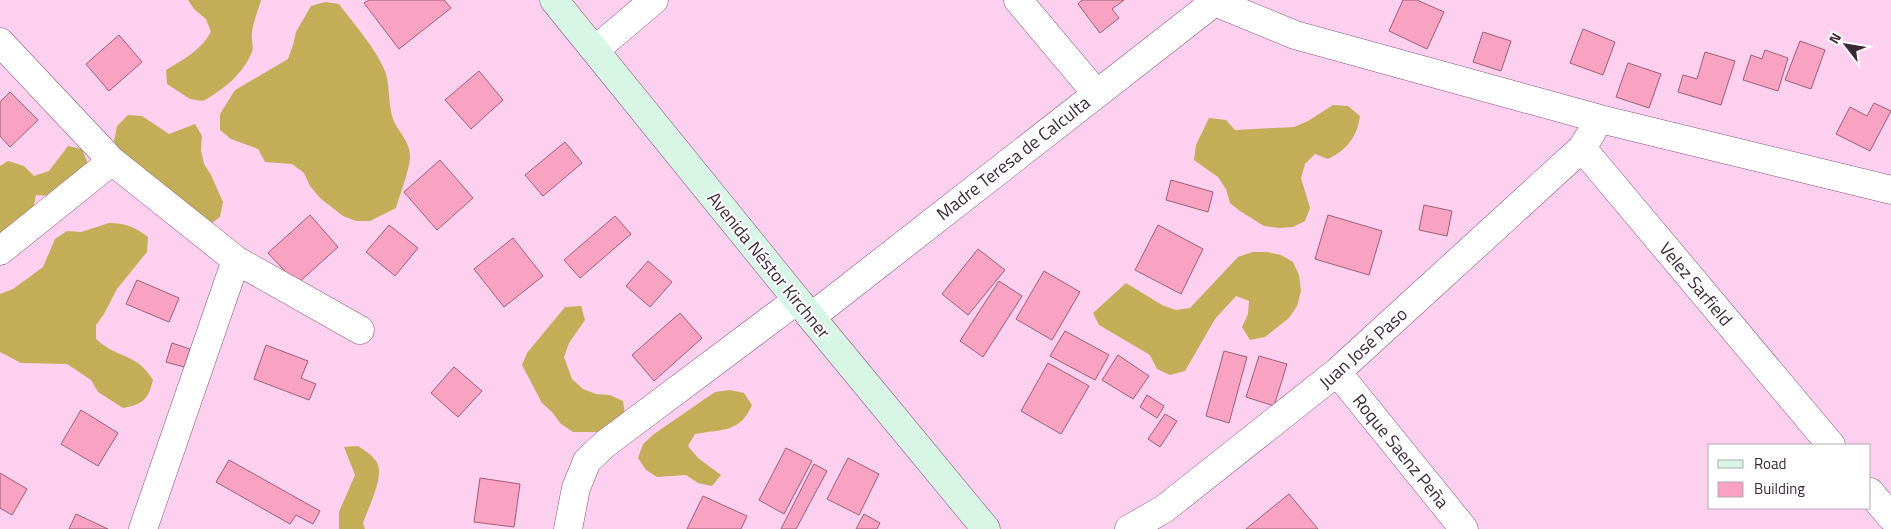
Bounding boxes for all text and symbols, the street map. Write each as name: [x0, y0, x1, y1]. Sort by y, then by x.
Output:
north arrow: [1821, 20, 1871, 70]
text: N: [1823, 28, 1846, 48]
street label: Madre Teresa de Calculta: [930, 89, 1096, 227]
street label: Avenida Néstor Kirchner: [701, 186, 837, 344]
street label: Velez Sarfield: [1653, 236, 1739, 332]
street label: Juan José Paso: [1313, 301, 1413, 395]
street label: Roque Saenz Peña: [1346, 388, 1456, 514]
legend: [1708, 444, 1871, 509]
text: Road: [1754, 452, 1786, 475]
text: Building: [1754, 477, 1805, 500]

